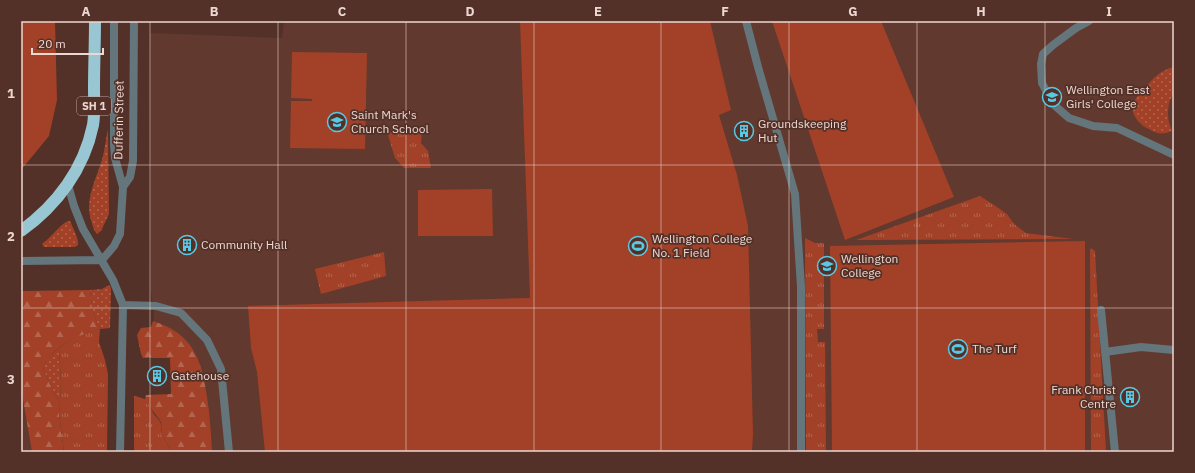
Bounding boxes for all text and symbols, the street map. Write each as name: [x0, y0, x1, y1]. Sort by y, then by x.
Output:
text: A: [82, 3, 91, 20]
text: B: [210, 3, 219, 20]
text: C: [338, 3, 347, 20]
text: D: [465, 3, 475, 20]
text: E: [594, 3, 602, 20]
text: F: [721, 3, 729, 20]
text: G: [848, 3, 858, 20]
text: H: [976, 3, 986, 20]
text: I: [1106, 3, 1112, 20]
scale bar: [32, 30, 103, 56]
text: 20 m: [38, 36, 66, 51]
street label: Dufferin Street: [110, 80, 127, 160]
place label: Wellington East Girls' College: [1066, 82, 1150, 111]
text: 1: [7, 85, 15, 102]
school or university icon: Wellington East Girls' College: [1041, 86, 1063, 108]
road number: SH 1: [77, 97, 111, 115]
place label: Saint Mark's Church School: [351, 107, 429, 136]
school or university icon: Saint Mark's Church School: [326, 111, 348, 133]
place label: Groundskeeping Hut: [758, 116, 847, 145]
building icon: Groundskeeping Hut: [733, 120, 755, 142]
text: 2: [7, 228, 15, 245]
place label: Wellington College No. 1 Field: [652, 231, 753, 260]
building icon: Community Hall: [176, 234, 198, 256]
sports icon: Wellington College No. 1 Field: [627, 235, 649, 257]
place label: Community Hall: [201, 237, 287, 252]
place label: Wellington College: [841, 251, 898, 280]
school or university icon: Wellington College: [816, 255, 838, 277]
sports icon: The Turf: [947, 338, 969, 360]
place label: The Turf: [972, 341, 1017, 356]
building icon: Gatehouse: [146, 365, 168, 387]
place label: Gatehouse: [171, 368, 230, 383]
text: 3: [7, 371, 15, 388]
place label: Frank Christ Centre: [1051, 382, 1116, 411]
building icon: Frank Christ Centre: [1119, 386, 1141, 408]

